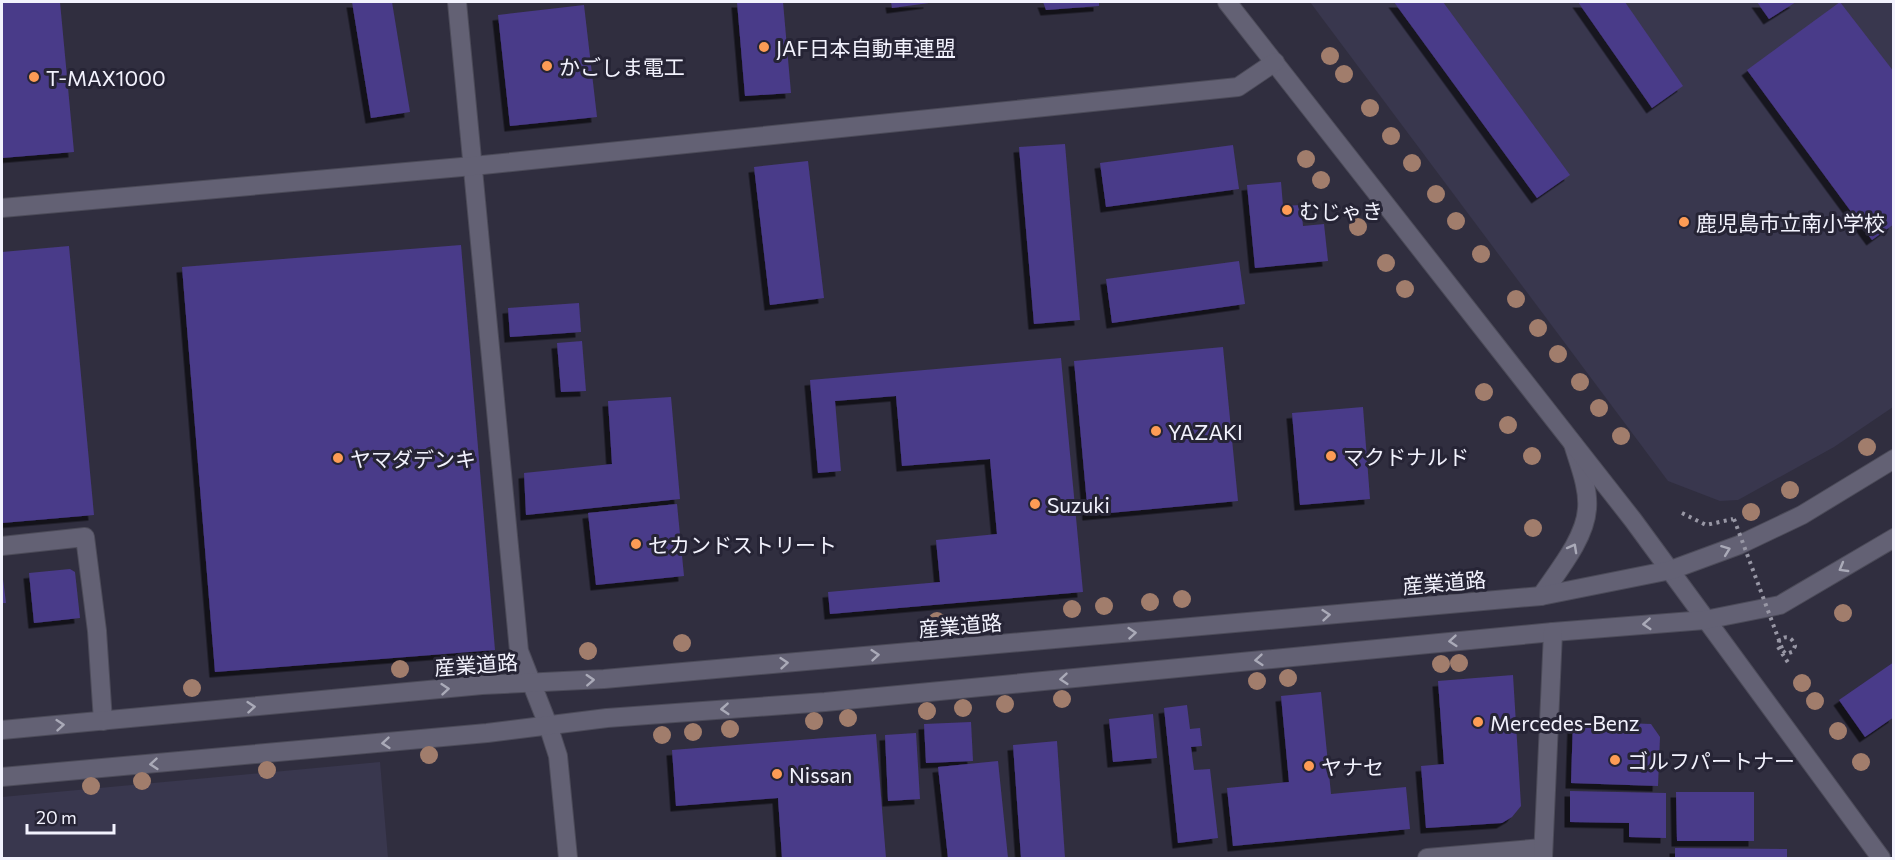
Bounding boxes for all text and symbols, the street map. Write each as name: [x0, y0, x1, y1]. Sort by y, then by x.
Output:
place label: JAF日本自動車連盟: [776, 35, 956, 60]
marker: JAF日本自動車連盟: [757, 40, 771, 54]
place label: かごしま電工: [559, 54, 685, 79]
marker: かごしま電工: [540, 59, 554, 73]
place label: T-MAX1000: [46, 65, 166, 90]
marker: T-MAX1000: [27, 70, 41, 84]
place label: むじゃき: [1299, 198, 1383, 223]
marker: むじゃき: [1280, 203, 1294, 217]
place label: 鹿児島市立南小学校: [1696, 210, 1885, 235]
marker: 鹿児島市立南小学校: [1677, 215, 1691, 229]
place label: YAZAKI: [1168, 419, 1243, 444]
marker: YAZAKI: [1149, 424, 1163, 438]
place label: マクドナルド: [1343, 444, 1469, 469]
place label: ヤマダデンキ: [350, 446, 476, 471]
marker: マクドナルド: [1324, 449, 1338, 463]
marker: ヤマダデンキ: [331, 451, 345, 465]
place label: Suzuki: [1047, 492, 1110, 517]
marker: Suzuki: [1028, 497, 1042, 511]
place label: セカンドストリート: [648, 532, 837, 557]
marker: セカンドストリート: [629, 537, 643, 551]
one-way arrow: [1566, 543, 1577, 554]
one-way arrow: [1720, 544, 1731, 557]
one-way arrow: [1839, 560, 1849, 572]
street label: 産業道路: [1401, 566, 1487, 598]
street label: 産業道路: [917, 609, 1003, 641]
one-way arrow: [1322, 609, 1331, 622]
one-way arrow: [1642, 618, 1651, 631]
one-way arrow: [1127, 627, 1137, 640]
one-way arrow: [1448, 635, 1457, 647]
street label: 産業道路: [433, 649, 519, 679]
one-way arrow: [870, 649, 880, 662]
one-way arrow: [1254, 653, 1263, 666]
one-way arrow: [780, 657, 789, 670]
one-way arrow: [1060, 672, 1069, 685]
one-way arrow: [586, 673, 595, 686]
one-way arrow: [441, 683, 450, 696]
one-way arrow: [247, 701, 256, 714]
one-way arrow: [720, 703, 729, 716]
place label: Mercedes-Benz: [1490, 710, 1639, 735]
marker: Mercedes-Benz: [1471, 715, 1485, 729]
one-way arrow: [55, 719, 64, 732]
one-way arrow: [381, 736, 390, 749]
place label: ゴルフパートナー: [1627, 748, 1795, 773]
marker: ゴルフパートナー: [1608, 753, 1622, 767]
place label: ヤナセ: [1321, 754, 1384, 779]
one-way arrow: [150, 757, 159, 770]
marker: ヤナセ: [1302, 759, 1316, 773]
place label: Nissan: [789, 762, 852, 787]
marker: Nissan: [770, 767, 784, 781]
scale bar: [27, 797, 114, 835]
text: 20 m: [36, 806, 77, 828]

